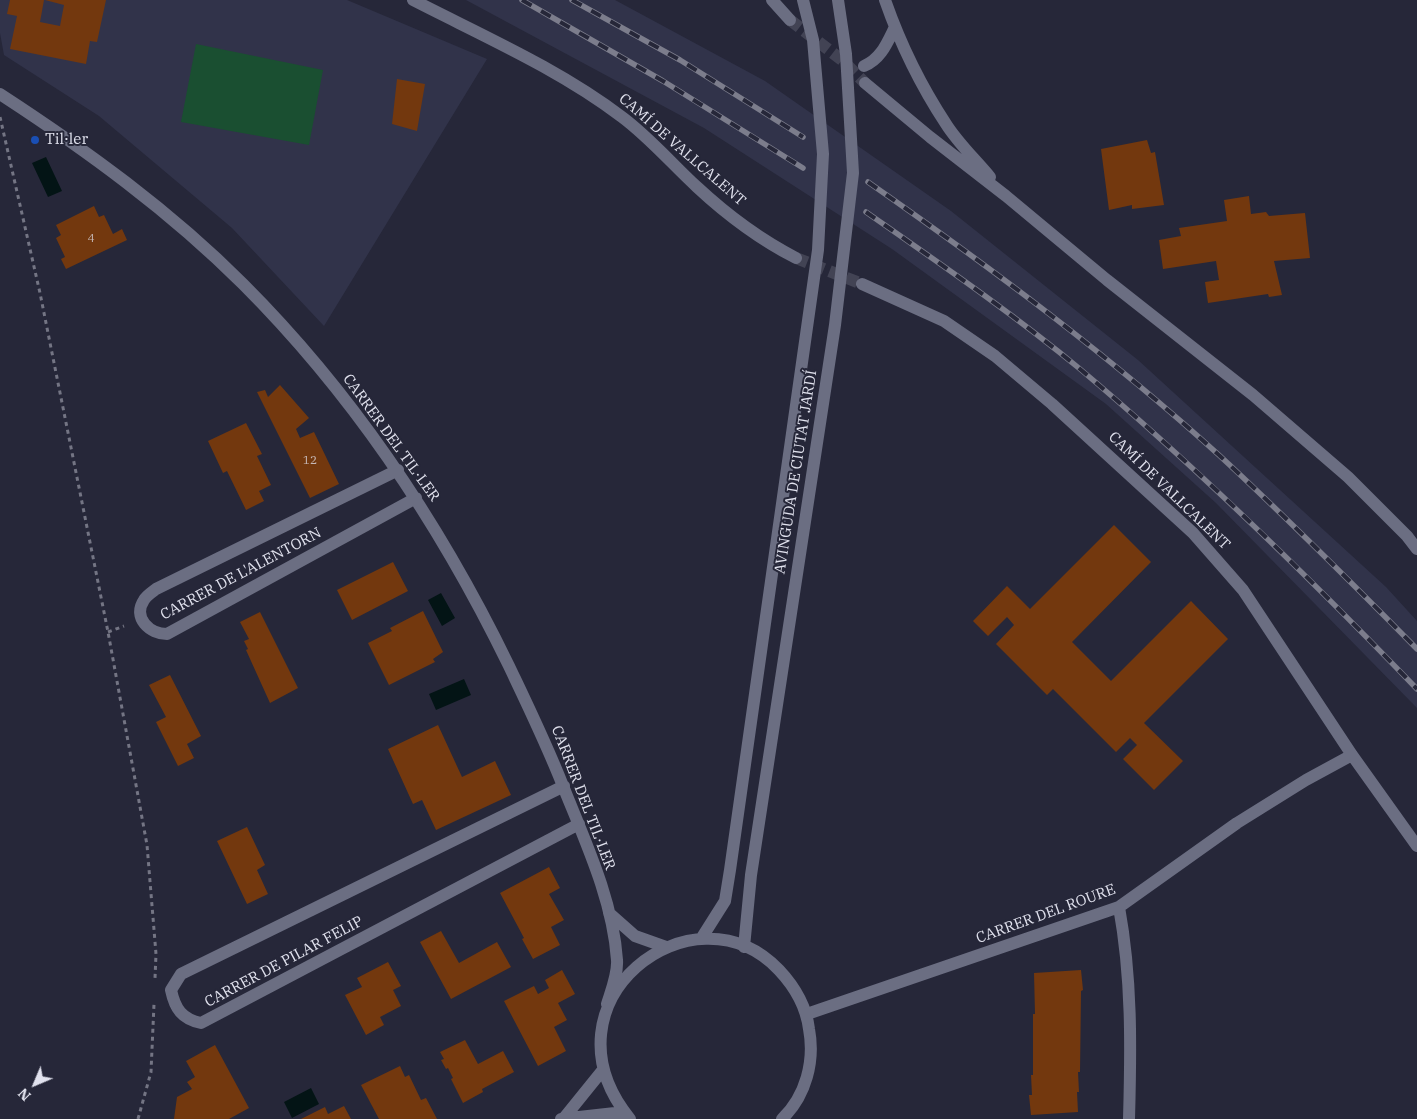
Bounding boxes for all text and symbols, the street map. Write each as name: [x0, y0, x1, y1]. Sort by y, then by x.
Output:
street label: CAMÍ DE VALLCALENT: [615, 90, 749, 210]
place label: Til·ler: [45, 131, 88, 149]
marker: Til·ler: [29, 134, 41, 146]
house number: 4: [87, 232, 95, 246]
street label: AVINGUDA DE CIUTAT JARDÍ: [771, 369, 821, 575]
street label: CARRER DEL TIL·LER: [339, 371, 443, 505]
street label: CAMÍ DE VALLCALENT: [1104, 428, 1234, 554]
house number: 12: [303, 454, 317, 468]
street label: CARRER DE L'ALENTORN: [157, 524, 325, 624]
street label: CARRER DEL TIL·LER: [547, 723, 619, 873]
street label: CARRER DEL ROURE: [974, 880, 1118, 948]
street label: CARRER DE PILAR FELIP: [202, 913, 366, 1011]
north arrow: [10, 1059, 60, 1109]
text: N: [14, 1084, 35, 1105]

